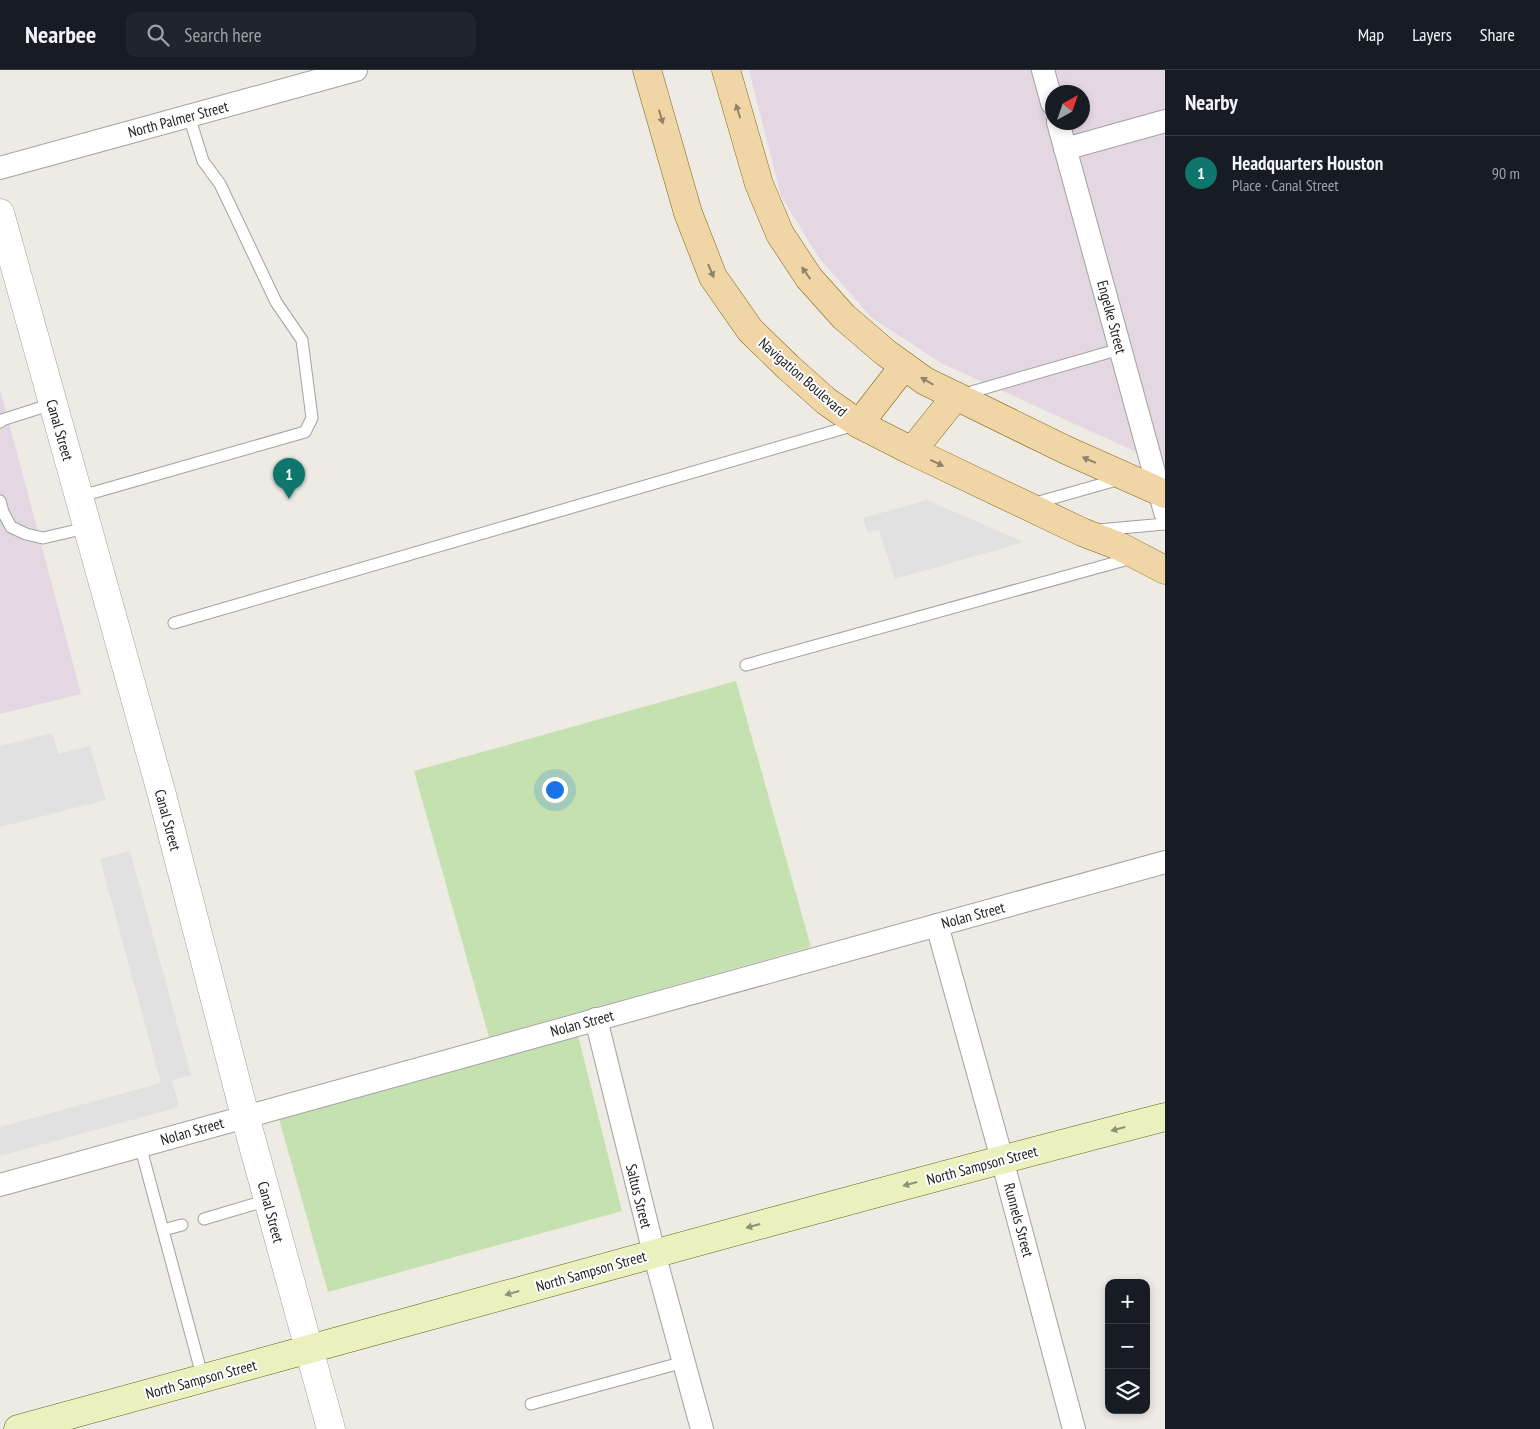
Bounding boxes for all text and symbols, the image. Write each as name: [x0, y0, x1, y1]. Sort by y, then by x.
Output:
search box: [126, 12, 476, 57]
text: Nearbee: [25, 19, 96, 50]
icon: search: [144, 21, 172, 49]
text: Search here: [184, 23, 262, 47]
text: Map: [1358, 23, 1384, 46]
text: Layers: [1412, 23, 1452, 46]
text: Share: [1480, 23, 1515, 46]
north arrow: [1045, 85, 1090, 130]
text: Nearby: [1185, 89, 1238, 116]
street label: North Palmer Street: [126, 96, 230, 142]
one-way arrow: [733, 104, 741, 119]
one-way arrow: [657, 109, 665, 124]
text: Headquarters Houston: [1232, 151, 1383, 175]
text: 1: [1197, 163, 1205, 183]
text: 90 m: [1492, 163, 1520, 183]
text: Place · Canal Street: [1232, 175, 1339, 195]
one-way arrow: [708, 264, 716, 278]
one-way arrow: [801, 267, 811, 280]
street label: Engelke Street: [1093, 278, 1131, 356]
street label: Navigation Boulevard: [755, 333, 851, 421]
one-way arrow: [920, 377, 933, 386]
street label: Canal Street: [42, 397, 78, 463]
one-way arrow: [1081, 456, 1096, 463]
pin: 1: [273, 458, 305, 499]
one-way arrow: [930, 459, 944, 467]
your location: [542, 777, 568, 803]
street label: Canal Street: [151, 787, 185, 853]
street label: Nolan Street: [939, 897, 1007, 933]
street label: Nolan Street: [548, 1005, 616, 1041]
street label: Nolan Street: [158, 1113, 226, 1149]
one-way arrow: [1110, 1125, 1125, 1133]
street label: North Sampson Street: [924, 1141, 1040, 1189]
street label: Saltus Street: [622, 1162, 656, 1230]
street label: Canal Street: [254, 1179, 288, 1245]
one-way arrow: [902, 1180, 918, 1188]
street label: Runnels Street: [1000, 1181, 1038, 1259]
one-way arrow: [746, 1222, 761, 1230]
street label: North Sampson Street: [534, 1246, 648, 1296]
map controls: [1105, 1279, 1150, 1414]
button: +: [1105, 1279, 1150, 1324]
one-way arrow: [505, 1289, 520, 1297]
button: −: [1105, 1324, 1150, 1369]
street label: North Sampson Street: [143, 1355, 259, 1403]
button: layers: [1105, 1369, 1150, 1414]

